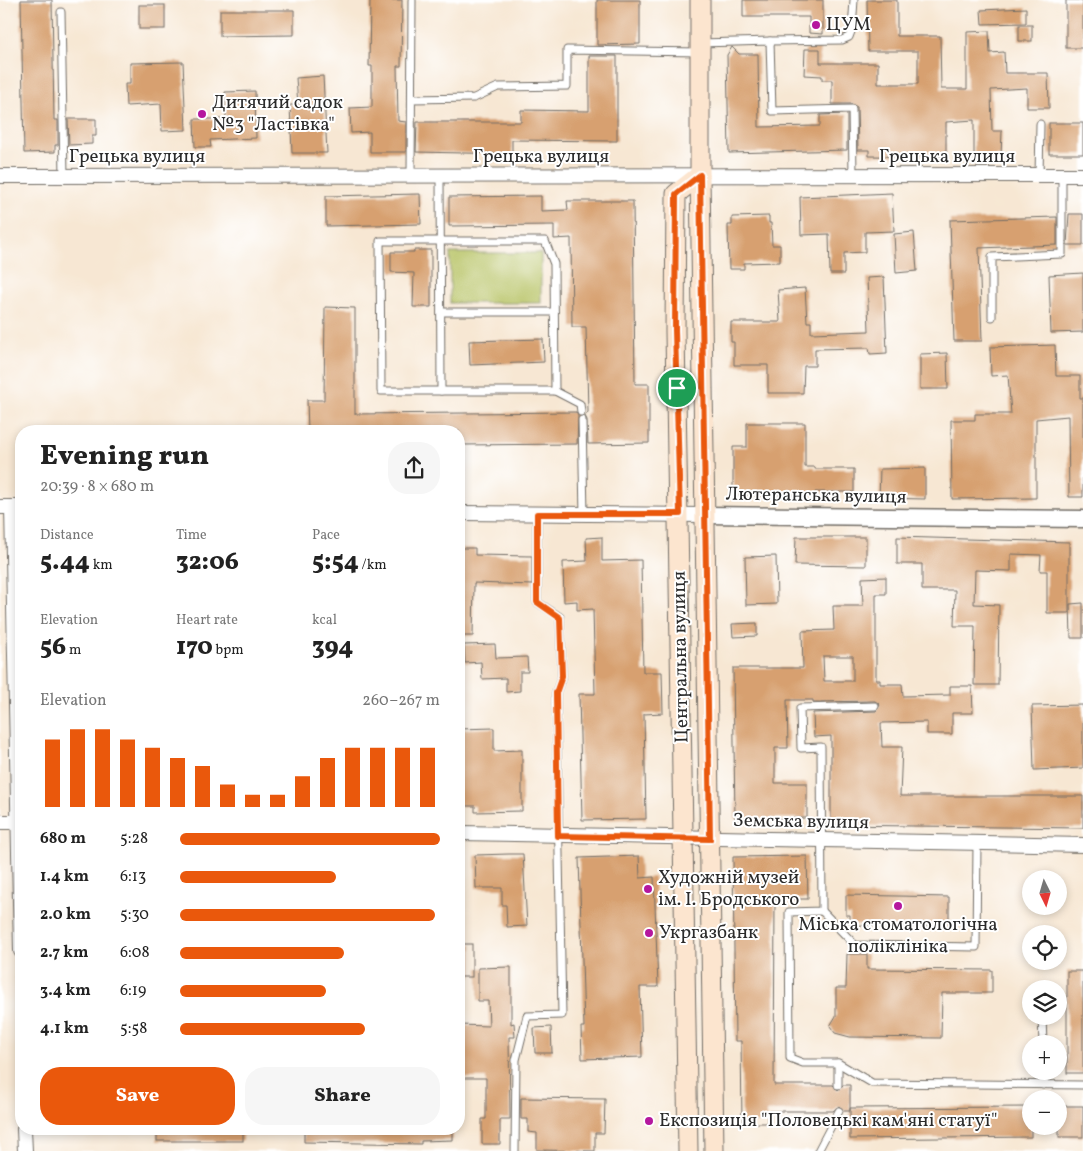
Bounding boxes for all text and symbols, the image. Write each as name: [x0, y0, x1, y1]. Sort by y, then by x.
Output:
place label: ЦУМ: [826, 12, 871, 38]
marker: ЦУМ: [810, 19, 822, 31]
place label: Дитячий садок №3 "Ластівка": [212, 90, 343, 138]
marker: Дитячий садок №3 "Ластівка": [196, 108, 208, 120]
street label: Грецька вулиця: [69, 144, 205, 170]
street label: Грецька вулиця: [473, 144, 609, 170]
street label: Грецька вулиця: [879, 144, 1015, 170]
pin: [656, 367, 698, 409]
icon: arrive: [663, 374, 691, 402]
text: Evening run: [40, 437, 209, 476]
button: share: [388, 442, 440, 494]
text: 20:39 · 8 × 680 m: [40, 476, 154, 498]
street label: Лютеранська вулиця: [725, 481, 907, 511]
text: Distance: [40, 526, 94, 545]
text: Time: [176, 526, 207, 545]
text: Pace: [312, 526, 340, 545]
text: 5.44: [40, 545, 90, 580]
text: 32:06: [176, 545, 239, 580]
text: 5:54: [312, 545, 359, 580]
text: km: [90, 556, 113, 575]
text: /km: [359, 556, 387, 575]
street label: Центральна вулиця: [666, 571, 695, 743]
text: Elevation: [40, 611, 98, 630]
text: Heart rate: [176, 611, 238, 630]
text: kcal: [312, 611, 337, 630]
text: 56: [40, 630, 66, 665]
text: 170: [176, 630, 213, 665]
text: 394: [312, 630, 353, 665]
text: m: [66, 641, 81, 660]
text: bpm: [213, 641, 244, 660]
text: Elevation: [40, 690, 107, 712]
text: 260–267 m: [362, 690, 440, 712]
street label: Земська вулиця: [733, 808, 869, 836]
text: 680 m: [40, 828, 86, 850]
text: 5:28: [120, 828, 148, 850]
place label: Художній музей ім. І. Бродського: [658, 865, 799, 913]
text: 1.4 km: [40, 866, 89, 888]
text: 6:13: [120, 866, 146, 888]
north arrow: [1022, 870, 1068, 915]
map controls: [1022, 870, 1067, 1135]
marker: Художній музей ім. І. Бродського: [642, 883, 654, 895]
marker: Міська стоматологічна поліклініка: [892, 900, 904, 912]
text: 2.0 km: [40, 904, 91, 926]
text: 5:30: [120, 904, 149, 926]
place label: Міська стоматологічна поліклініка: [798, 912, 998, 960]
place label: Укргазбанк: [659, 920, 758, 946]
button: locate: [1022, 925, 1067, 970]
marker: Укргазбанк: [643, 927, 655, 939]
text: 2.7 km: [40, 942, 88, 964]
text: 6:08: [120, 942, 150, 964]
text: 3.4 km: [40, 980, 91, 1002]
text: 6:19: [120, 980, 146, 1002]
button: layers: [1022, 980, 1067, 1025]
text: 4.1 km: [40, 1018, 89, 1040]
text: 5:58: [120, 1018, 147, 1040]
button: +: [1022, 1035, 1067, 1080]
button: Save: [40, 1067, 235, 1125]
button: Share: [245, 1067, 440, 1125]
button: −: [1022, 1090, 1067, 1135]
place label: Експозиція "Половецькі кам'яні статуї": [659, 1108, 998, 1134]
marker: Експозиція "Половецькі кам'яні статуї": [643, 1115, 655, 1127]

